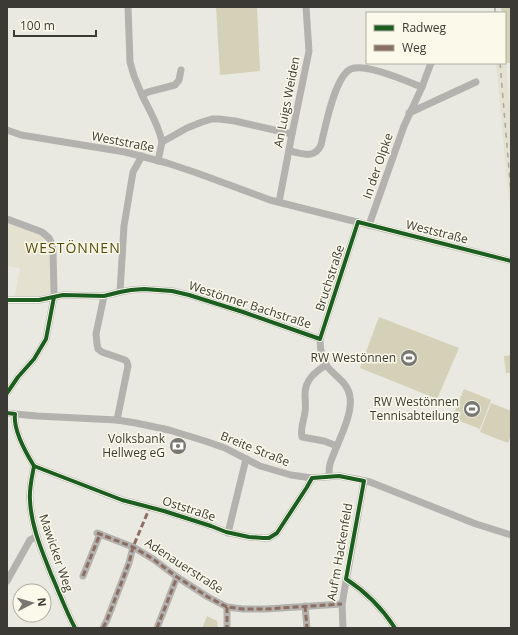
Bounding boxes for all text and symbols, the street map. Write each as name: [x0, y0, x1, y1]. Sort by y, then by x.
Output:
scale bar: [14, 12, 96, 38]
legend: [366, 12, 506, 64]
text: 100 m: [20, 17, 55, 34]
text: Radweg: [402, 19, 446, 36]
text: Weg: [402, 39, 427, 56]
street label: An Luigs Weiden: [269, 55, 304, 149]
street label: Weststraße: [90, 127, 156, 156]
street label: In der Olpke: [358, 130, 397, 201]
street label: Weststraße: [404, 216, 470, 248]
district label: WESTÖNNEN: [25, 238, 121, 257]
street label: Bruchstraße: [311, 242, 348, 313]
street label: Westönner Bachstraße: [187, 277, 314, 332]
sports icon: RW Westönnen: [399, 348, 419, 368]
place label: RW Westönnen: [311, 349, 396, 366]
place label: RW Westönnen Tennisabteilung: [370, 393, 459, 424]
sports icon: RW Westönnen Tennisabteilung: [462, 399, 482, 419]
street label: Breite Straße: [218, 427, 293, 470]
place label: Volksbank Hellweg eG: [102, 430, 166, 461]
bank icon: Volksbank Hellweg eG: [168, 436, 188, 456]
street label: Oststraße: [160, 492, 218, 525]
street label: Auf'm Hackenfeld: [323, 502, 356, 602]
street label: Mawicker Weg: [35, 512, 78, 594]
street label: Adenauerstraße: [142, 534, 227, 597]
north arrow: [12, 583, 52, 623]
text: N: [35, 597, 50, 607]

